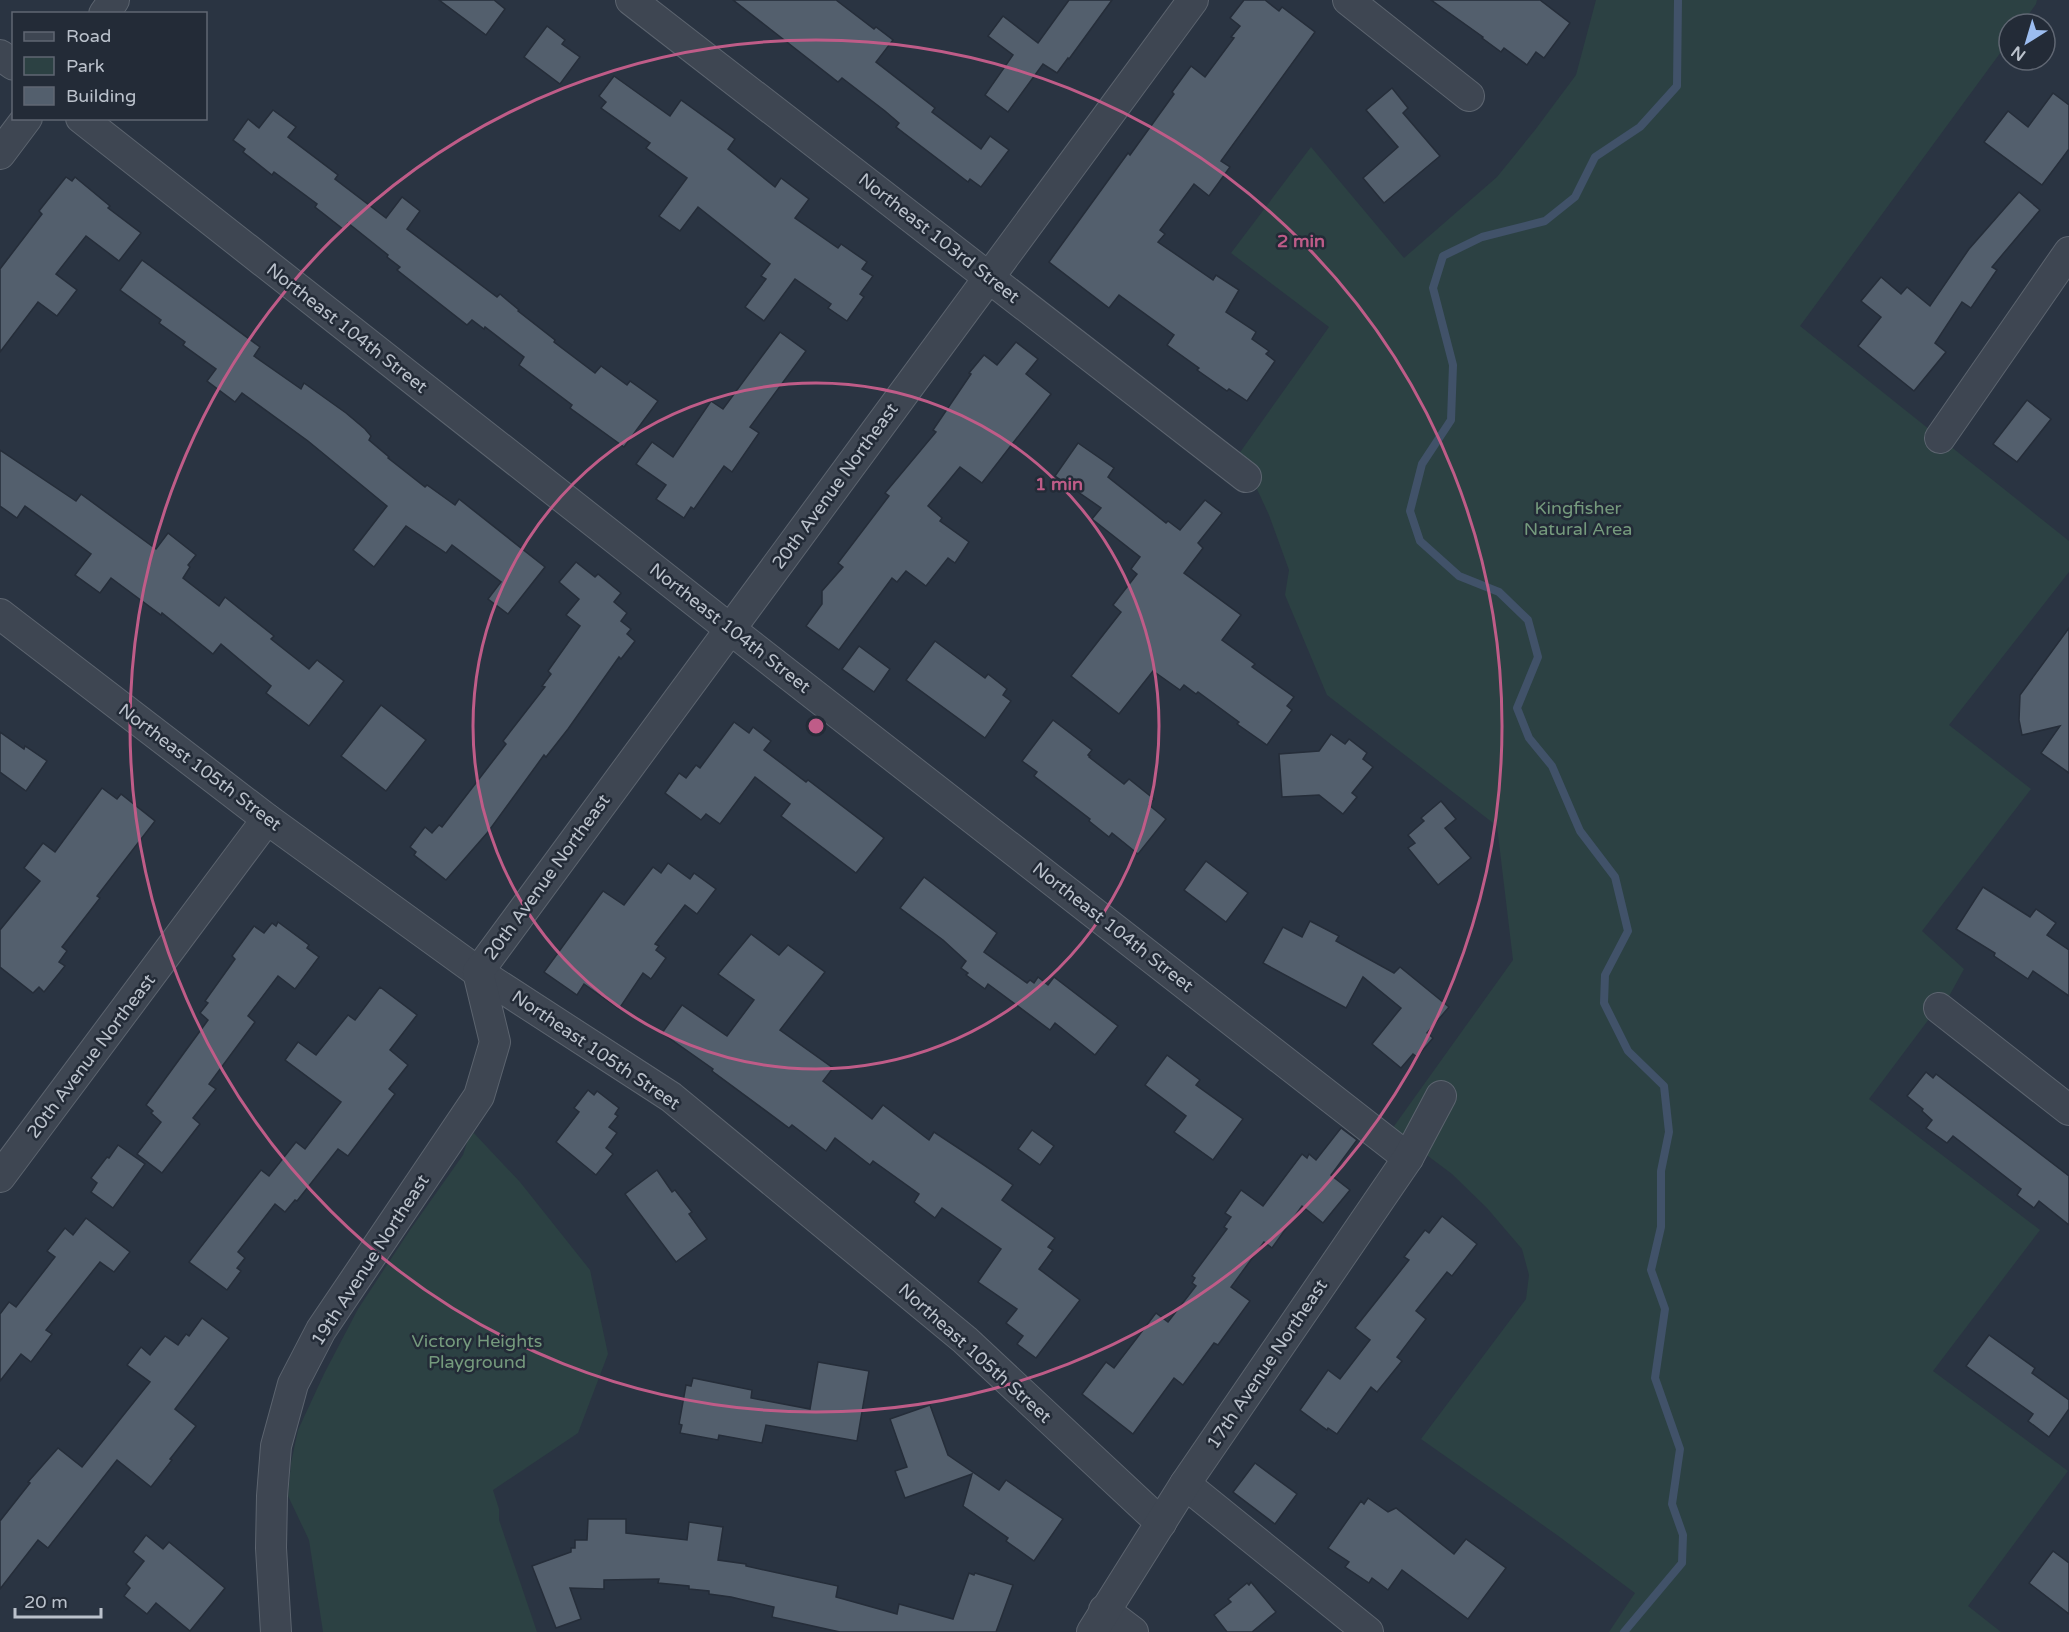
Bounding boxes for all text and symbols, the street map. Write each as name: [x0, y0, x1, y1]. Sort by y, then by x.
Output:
legend: [12, 12, 207, 120]
north arrow: [1997, 12, 2057, 72]
text: Road: [66, 25, 111, 47]
text: N: [2007, 41, 2030, 65]
text: Park: [66, 55, 105, 77]
text: Building: [66, 85, 136, 107]
street label: Northeast 103rd Street: [854, 168, 1024, 308]
text: 2 min: [1277, 230, 1325, 252]
street label: Northeast 104th Street: [262, 258, 432, 398]
street label: 20th Avenue Northeast: [767, 399, 903, 573]
text: 1 min: [1035, 473, 1083, 495]
park label: Kingfisher Natural Area: [1524, 497, 1632, 540]
street label: Northeast 104th Street: [645, 558, 815, 698]
street label: Northeast 105th Street: [114, 699, 286, 835]
centre of rings: [806, 716, 826, 736]
street label: 20th Avenue Northeast: [479, 790, 615, 964]
street label: Northeast 104th Street: [1028, 857, 1198, 997]
street label: 20th Avenue Northeast: [22, 969, 160, 1142]
street label: Northeast 105th Street: [508, 985, 684, 1115]
street label: 19th Avenue Northeast: [306, 1170, 434, 1350]
street label: 17th Avenue Northeast: [1202, 1275, 1332, 1453]
street label: Northeast 105th Street: [894, 1279, 1056, 1428]
park label: Victory Heights Playground: [412, 1330, 542, 1373]
scale bar: [15, 1581, 100, 1619]
text: 20 m: [24, 1591, 68, 1613]

